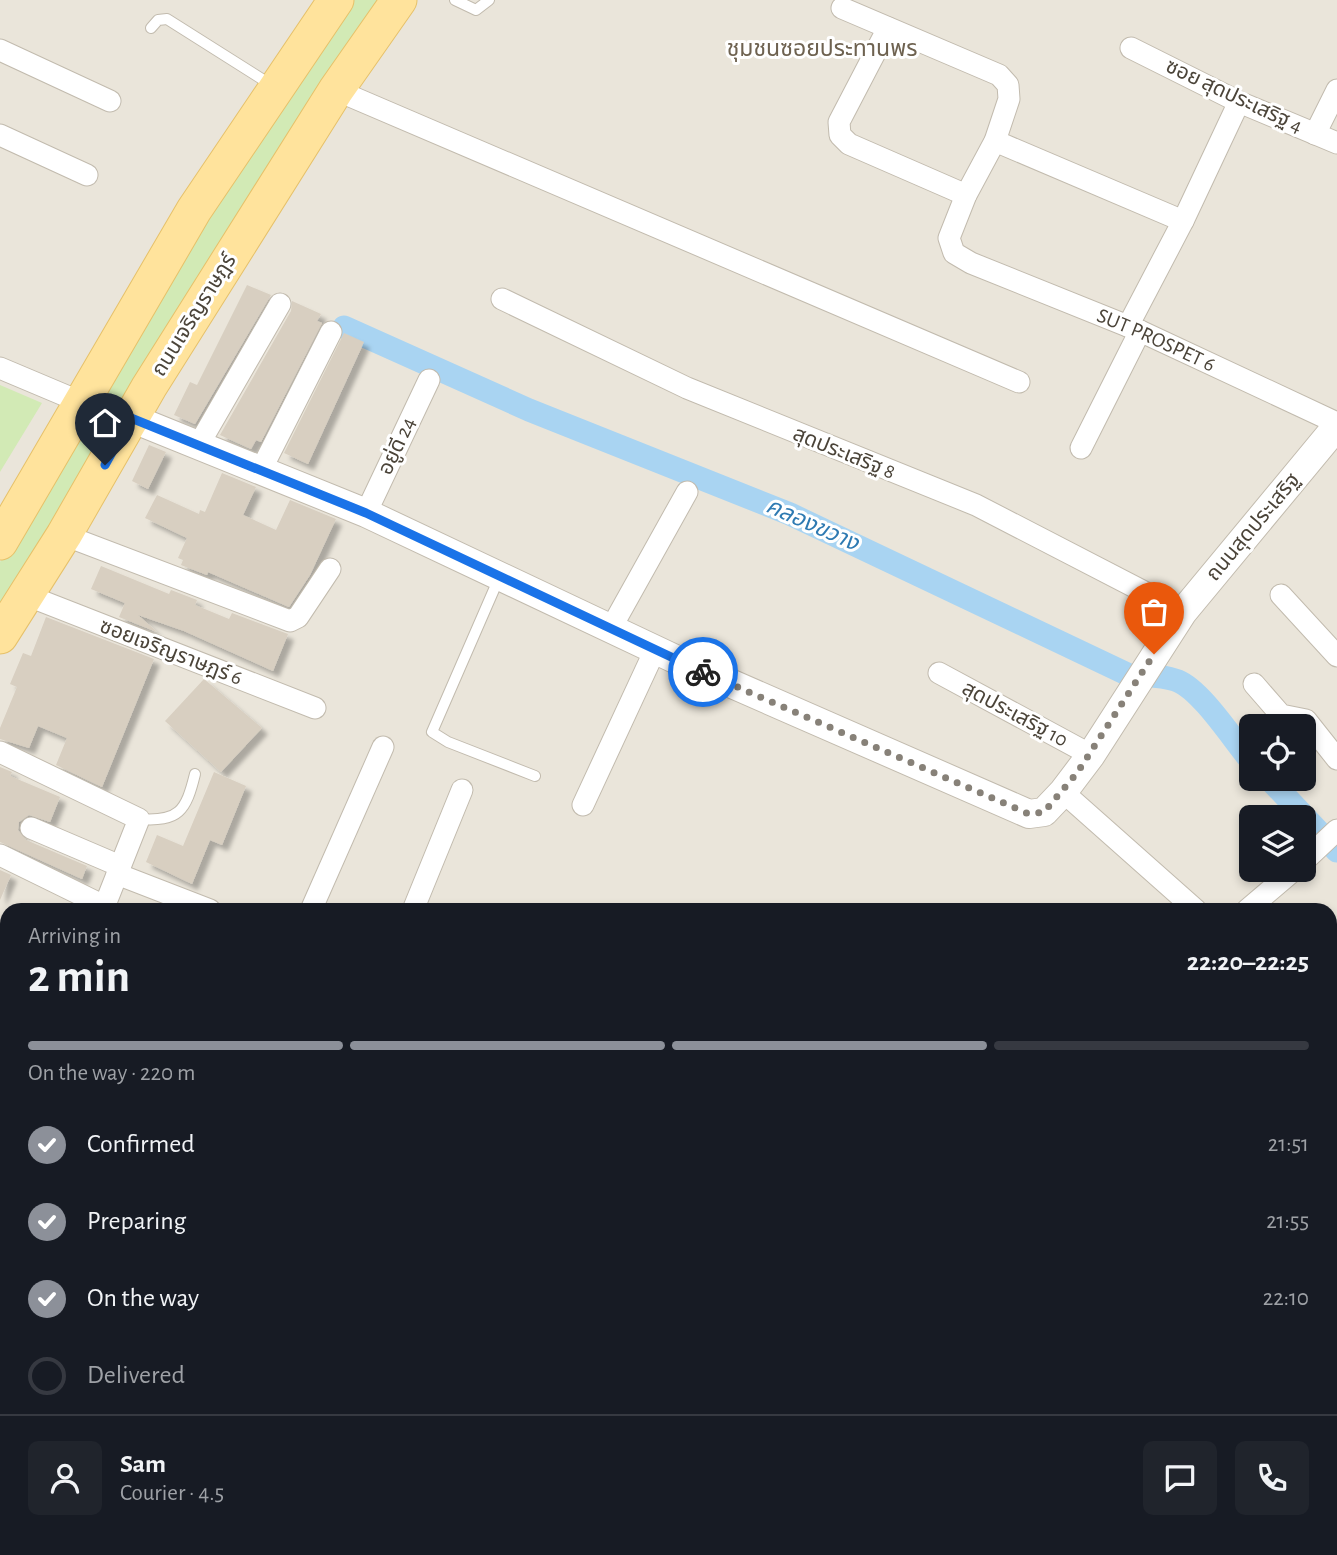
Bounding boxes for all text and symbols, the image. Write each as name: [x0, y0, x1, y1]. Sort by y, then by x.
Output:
district label: ชุมชนซอยประทานพร: [727, 38, 917, 62]
street label: ซอย สุดประเสริฐ 4: [1162, 55, 1305, 139]
street label: ถนนเจริญราษฎร์: [148, 249, 240, 380]
street label: SUT PROSPET 6: [1094, 304, 1219, 375]
pin: [75, 393, 135, 465]
icon: home: [86, 404, 124, 442]
street label: อยู่ดี 24: [373, 413, 421, 479]
street label: สุดประเสริฐ 8: [789, 423, 898, 485]
street label: ถนนสุดประเสริฐ: [1202, 469, 1305, 586]
water label: คลองขวาง: [762, 494, 863, 556]
pin: [1124, 582, 1184, 654]
icon: bag: [1135, 593, 1173, 631]
street label: ซอยเจริญราษฎร์ 6: [97, 615, 245, 689]
courier: [668, 637, 738, 707]
icon: bike: [684, 653, 722, 691]
street label: สุดประเสริฐ 10: [958, 677, 1071, 752]
map controls: [1239, 714, 1316, 882]
button: locate: [1239, 714, 1316, 791]
button: layers: [1239, 805, 1316, 882]
text: Arriving in: [28, 925, 121, 948]
text: 22:20–22:25: [1187, 949, 1309, 975]
text: 2 min: [28, 954, 130, 1000]
text: On the way · 220 m: [28, 1062, 195, 1085]
icon: check: [28, 1126, 66, 1164]
text: Confirmed: [87, 1131, 195, 1157]
text: 21:51: [1268, 1133, 1309, 1156]
icon: check: [28, 1203, 66, 1241]
text: Preparing: [87, 1208, 186, 1234]
text: 21:55: [1266, 1210, 1309, 1233]
icon: check: [28, 1280, 66, 1318]
text: On the way: [87, 1285, 199, 1311]
text: 22:10: [1263, 1287, 1309, 1310]
text: Delivered: [87, 1362, 185, 1388]
button: person: [28, 1441, 102, 1515]
button: chat: [1143, 1441, 1217, 1515]
button: phone: [1235, 1441, 1309, 1515]
text: Sam: [120, 1451, 166, 1477]
text: Courier · 4.5: [120, 1482, 224, 1505]

